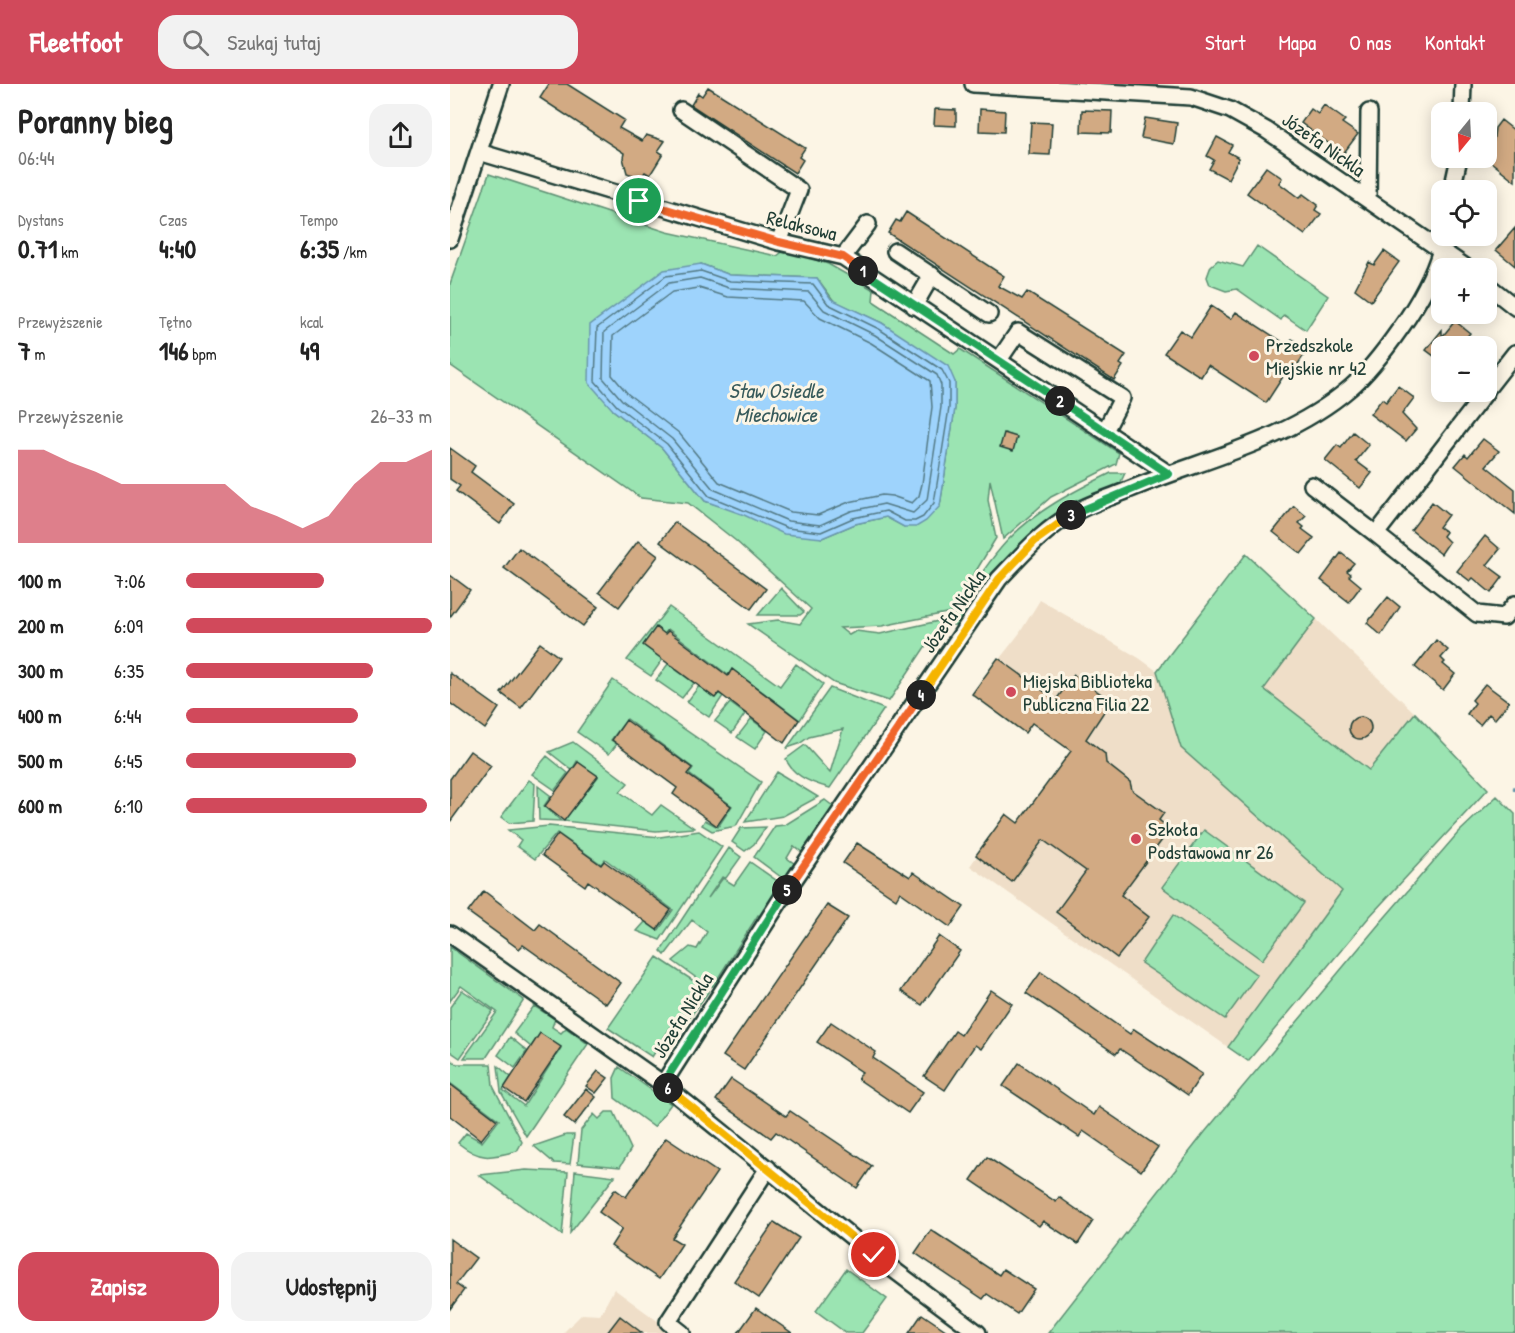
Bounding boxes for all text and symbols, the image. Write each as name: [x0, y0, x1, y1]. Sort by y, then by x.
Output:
search box: [158, 15, 578, 69]
text: Fleetfoot: [30, 23, 122, 61]
icon: search: [179, 26, 212, 59]
text: Szukaj tutaj: [227, 27, 321, 57]
text: Start: [1205, 28, 1245, 57]
text: Mapa: [1278, 28, 1316, 57]
text: O nas: [1349, 28, 1392, 57]
text: Kontakt: [1425, 28, 1485, 57]
text: Poranny bieg: [18, 99, 173, 143]
north arrow: [1431, 102, 1497, 168]
map controls: [1431, 102, 1497, 402]
button: share: [369, 104, 432, 167]
street label: Józefa Nickla: [1277, 105, 1371, 183]
text: 06:44: [18, 144, 55, 171]
pin: [613, 175, 664, 226]
button: locate: [1431, 180, 1497, 246]
icon: arrive: [622, 184, 655, 217]
street label: Relaksowa: [764, 203, 840, 247]
text: Dystans: [18, 209, 64, 231]
text: Czas: [159, 209, 187, 231]
text: Tempo: [300, 209, 338, 231]
text: 0.71: [18, 231, 58, 266]
text: 4:40: [159, 231, 196, 266]
text: 6:35: [300, 231, 339, 266]
text: km: [58, 241, 79, 263]
text: /km: [339, 241, 367, 263]
pin: 1: [848, 256, 878, 286]
button: +: [1431, 258, 1497, 324]
text: 1: [860, 260, 866, 282]
text: Przewyższenie: [18, 311, 103, 333]
text: Tętno: [159, 311, 192, 333]
text: kcal: [300, 311, 323, 333]
place label: Przedszkole Miejskie nr 42: [1266, 331, 1367, 381]
text: 7: [18, 333, 31, 368]
text: 146: [159, 333, 189, 368]
text: 49: [300, 333, 319, 368]
button: −: [1431, 336, 1497, 402]
text: m: [31, 343, 45, 365]
text: bpm: [189, 343, 217, 365]
marker: Przedszkole Miejskie nr 42: [1247, 349, 1261, 363]
water label: Staw Osiedle Miechowice: [729, 376, 825, 429]
pin: 2: [1045, 386, 1075, 416]
text: 2: [1056, 390, 1064, 412]
text: Przewyższenie: [18, 402, 124, 429]
text: 26–33 m: [370, 402, 432, 429]
pin: 3: [1056, 500, 1086, 530]
text: 3: [1067, 504, 1075, 526]
street label: Józefa Nickla: [914, 564, 992, 658]
text: 100 m: [18, 567, 61, 594]
text: 7:06: [114, 567, 145, 594]
text: 200 m: [18, 612, 63, 639]
text: 6:09: [114, 612, 143, 639]
text: 300 m: [18, 657, 63, 684]
text: 6:35: [114, 657, 144, 684]
place label: Miejska Biblioteka Publiczna Filia 22: [1023, 667, 1152, 717]
pin: 4: [906, 680, 936, 710]
text: 4: [918, 684, 924, 706]
marker: Miejska Biblioteka Publiczna Filia 22: [1004, 685, 1018, 699]
text: 400 m: [18, 702, 62, 729]
text: 6:44: [114, 702, 142, 729]
text: 500 m: [18, 747, 63, 774]
text: 6:45: [114, 747, 143, 774]
text: 600 m: [18, 792, 62, 819]
text: 6:10: [114, 792, 143, 819]
place label: Szkoła Podstawowa nr 26: [1148, 815, 1274, 865]
marker: Szkoła Podstawowa nr 26: [1129, 832, 1143, 846]
pin: 5: [772, 875, 802, 905]
text: 5: [784, 879, 790, 901]
street label: Józefa Nickla: [645, 967, 719, 1063]
pin: 6: [653, 1073, 683, 1103]
text: 6: [665, 1077, 671, 1099]
pin: [848, 1229, 899, 1280]
icon: check: [857, 1238, 890, 1271]
button: Zapisz: [18, 1252, 219, 1321]
button: Udostępnij: [231, 1252, 432, 1321]

